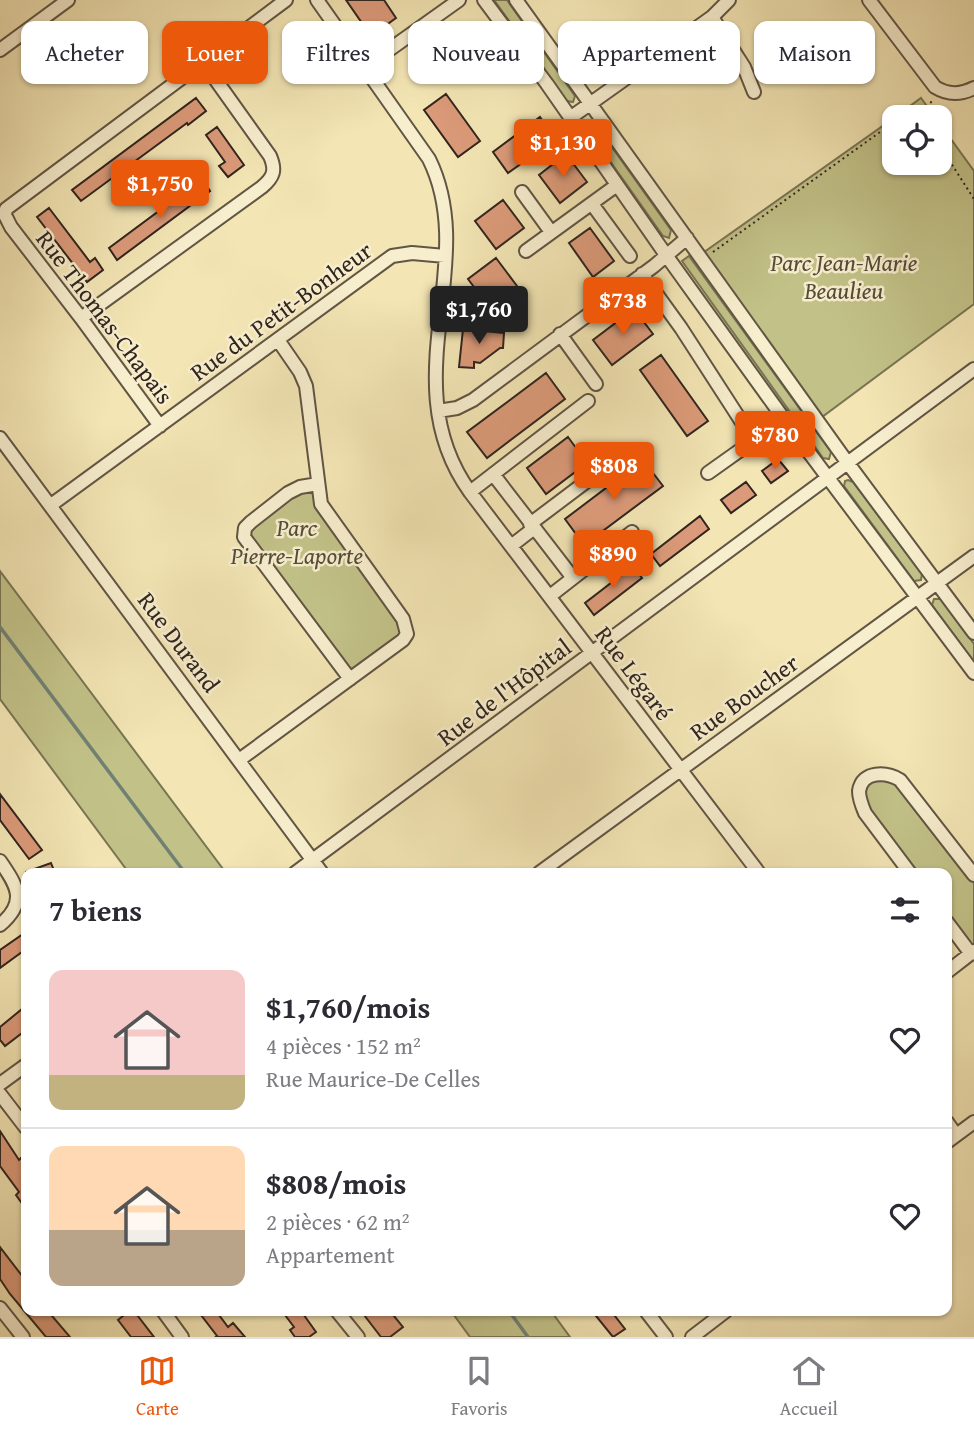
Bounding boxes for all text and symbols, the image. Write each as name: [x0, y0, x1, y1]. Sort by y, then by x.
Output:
chip: Acheter: [21, 21, 148, 84]
chip: Louer: [162, 21, 268, 84]
chip: Filtres: [282, 21, 394, 84]
chip: Nouveau: [408, 21, 544, 84]
chip: Appartement: [558, 21, 740, 84]
chip: Maison: [754, 21, 875, 84]
map controls: [882, 105, 952, 175]
button: locate: [882, 105, 952, 175]
pin: $1,130: [506, 120, 620, 179]
text: $1,130: [530, 125, 596, 158]
pin: $1,750: [103, 160, 217, 220]
text: $1,750: [127, 166, 193, 199]
street label: Rue Thomas-Chapais: [28, 223, 182, 411]
street label: Rue du Petit-Bonheur: [183, 233, 379, 389]
park label: Parc Jean-Marie Beaulieu: [769, 245, 918, 308]
pin: $738: [582, 278, 664, 337]
text: $738: [599, 283, 647, 316]
pin: $1,760: [422, 286, 536, 346]
text: $1,760: [446, 292, 512, 325]
pin: $780: [734, 412, 816, 471]
text: $780: [751, 417, 799, 450]
pin: $808: [573, 442, 655, 502]
text: $808: [590, 448, 638, 481]
park label: Parc Pierre-Laporte: [230, 510, 363, 573]
pin: $890: [572, 530, 654, 590]
text: $890: [589, 536, 637, 569]
street label: Rue Durand: [129, 584, 229, 700]
street label: Rue Légaré: [587, 618, 681, 728]
street label: Rue de l'Hôpital: [430, 630, 579, 754]
street label: Rue Boucher: [682, 645, 806, 749]
text: 7 biens: [49, 888, 142, 932]
icon: filters: [886, 891, 924, 929]
text: $1,760/mois: [266, 985, 430, 1029]
icon: home: [105, 998, 189, 1082]
icon: heart: [886, 1021, 924, 1059]
text: 4 pièces · 152 m²: [266, 1029, 421, 1062]
text: Rue Maurice-De Celles: [266, 1062, 481, 1095]
text: $808/mois: [266, 1161, 406, 1205]
icon: home: [105, 1174, 189, 1258]
icon: heart: [886, 1197, 924, 1235]
text: 2 pièces · 62 m²: [266, 1205, 410, 1238]
text: Appartement: [266, 1238, 395, 1271]
tab: Carte: [136, 1352, 179, 1422]
tab: Favoris: [451, 1352, 508, 1422]
tab: Accueil: [780, 1352, 838, 1422]

